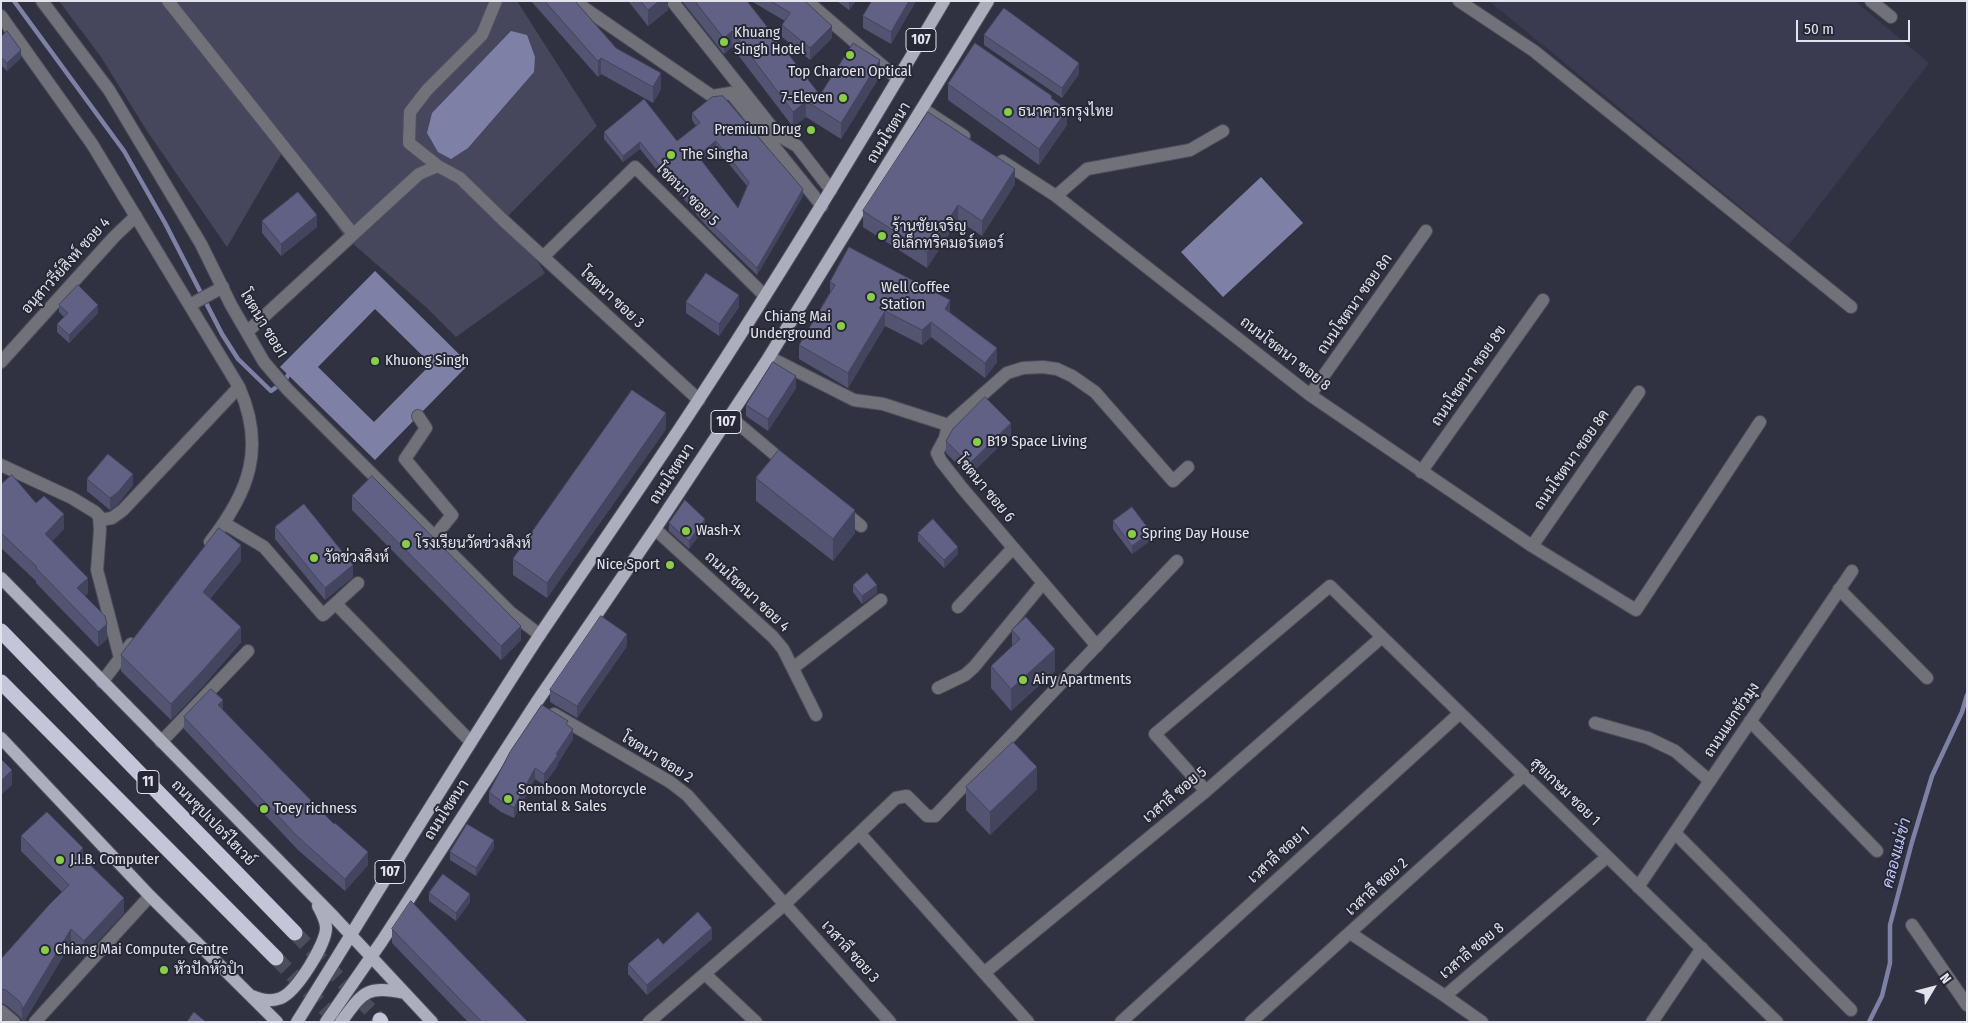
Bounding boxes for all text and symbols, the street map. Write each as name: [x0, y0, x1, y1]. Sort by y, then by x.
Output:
scale bar: [1798, 10, 1912, 42]
text: 50 m: [1804, 20, 1834, 38]
place label: Khuang Singh Hotel: [734, 24, 805, 59]
road number: 107: [906, 28, 936, 52]
marker: Khuang Singh Hotel: [718, 36, 730, 48]
marker: Top Charoen Optical: [844, 49, 856, 61]
place label: Top Charoen Optical: [788, 63, 912, 81]
place label: 7-Eleven: [781, 89, 833, 107]
marker: 7-Eleven: [837, 92, 849, 104]
street label: ถนนโชตนา: [863, 99, 915, 167]
place label: ธนาคารกรุงไทย: [1018, 103, 1114, 121]
marker: ธนาคารกรุงไทย: [1002, 106, 1014, 118]
place label: Premium Drug: [714, 121, 801, 139]
marker: Premium Drug: [805, 124, 817, 136]
place label: The Singha: [681, 146, 748, 164]
marker: The Singha: [665, 149, 677, 161]
street label: โชตนา ซอย 5: [652, 160, 722, 230]
street label: อนุสาวรีย์สิงห์ ซอย 4: [18, 214, 114, 318]
place label: ร้านชัยเจริญ อิเล็กทริคมอร์เตอร์: [892, 218, 1004, 253]
marker: ร้านชัยเจริญ อิเล็กทริคมอร์เตอร์: [876, 230, 888, 242]
street label: ถนนโชตนา ซอย 8ก: [1314, 250, 1396, 358]
street label: โชตนา ซอย 3: [576, 264, 648, 332]
place label: Well Coffee Station: [881, 279, 950, 314]
street label: โชตนา ซอย1: [236, 286, 290, 362]
marker: Well Coffee Station: [865, 291, 877, 303]
place label: Chiang Mai Underground: [750, 308, 831, 343]
street label: ถนนโชตนา ซอย 8: [1236, 313, 1334, 395]
marker: Chiang Mai Underground: [835, 320, 847, 332]
street label: ถนนโชตนา ซอย 8ข: [1428, 322, 1510, 430]
place label: Khuong Singh: [385, 352, 469, 370]
marker: Khuong Singh: [369, 355, 381, 367]
street label: ถนนโชตนา ซอย 8ค: [1531, 406, 1613, 514]
road number: 107: [711, 411, 741, 434]
place label: B19 Space Living: [987, 433, 1087, 451]
marker: B19 Space Living: [971, 436, 983, 448]
street label: ถนนโชตนา: [646, 440, 698, 508]
street label: โชตนา ซอย 6: [952, 452, 1018, 526]
place label: Wash-X: [696, 522, 741, 540]
marker: Wash-X: [680, 525, 692, 537]
place label: Spring Day House: [1142, 525, 1249, 543]
marker: Spring Day House: [1126, 528, 1138, 540]
place label: โรงเรียนวัดข่วงสิงห์: [416, 535, 531, 553]
marker: โรงเรียนวัดข่วงสิงห์: [400, 538, 412, 550]
street label: ถนนโชตนา ซอย 4: [701, 548, 793, 636]
place label: วัดข่วงสิงห์: [324, 549, 389, 567]
marker: วัดข่วงสิงห์: [308, 552, 320, 564]
place label: Nice Sport: [597, 556, 660, 574]
marker: Nice Sport: [664, 559, 676, 571]
place label: Airy Apartments: [1033, 671, 1132, 689]
marker: Airy Apartments: [1017, 674, 1029, 686]
street label: ถนนแยกขัวมุง: [1700, 679, 1764, 761]
street label: โชตนา ซอย 2: [618, 729, 696, 787]
street label: สุขเกษม ซอย 1: [1526, 754, 1604, 830]
street label: เวสาลี ซอย 5: [1140, 763, 1210, 827]
road number: 11: [137, 770, 159, 794]
street label: ถนนซุปเปอร์ไฮเวย์: [167, 776, 259, 870]
street label: ถนนโชตนา: [421, 776, 473, 844]
place label: Somboon Motorcycle Rental & Sales: [518, 781, 647, 816]
marker: Somboon Motorcycle Rental & Sales: [502, 793, 514, 805]
place label: Toey richness: [274, 800, 357, 818]
marker: Toey richness: [258, 803, 270, 815]
water label: คลองแม่ข่า: [1878, 816, 1916, 890]
street label: เวสาลี ซอย 1: [1245, 823, 1313, 887]
place label: J.I.B. Computer: [70, 851, 159, 869]
marker: J.I.B. Computer: [54, 854, 66, 866]
street label: เวสาลี ซอย 2: [1342, 854, 1412, 920]
road number: 107: [375, 860, 405, 884]
street label: เวสาลี ซอย 3: [817, 917, 883, 987]
street label: เวสาลี ซอย 8: [1436, 919, 1508, 983]
place label: Chiang Mai Computer Centre: [55, 941, 228, 959]
marker: Chiang Mai Computer Centre: [39, 944, 51, 956]
place label: หัวปักหัวปำ: [174, 961, 244, 979]
north arrow: [1908, 963, 1958, 1013]
marker: หัวปักหัวปำ: [158, 964, 170, 976]
text: N: [1936, 970, 1955, 987]

